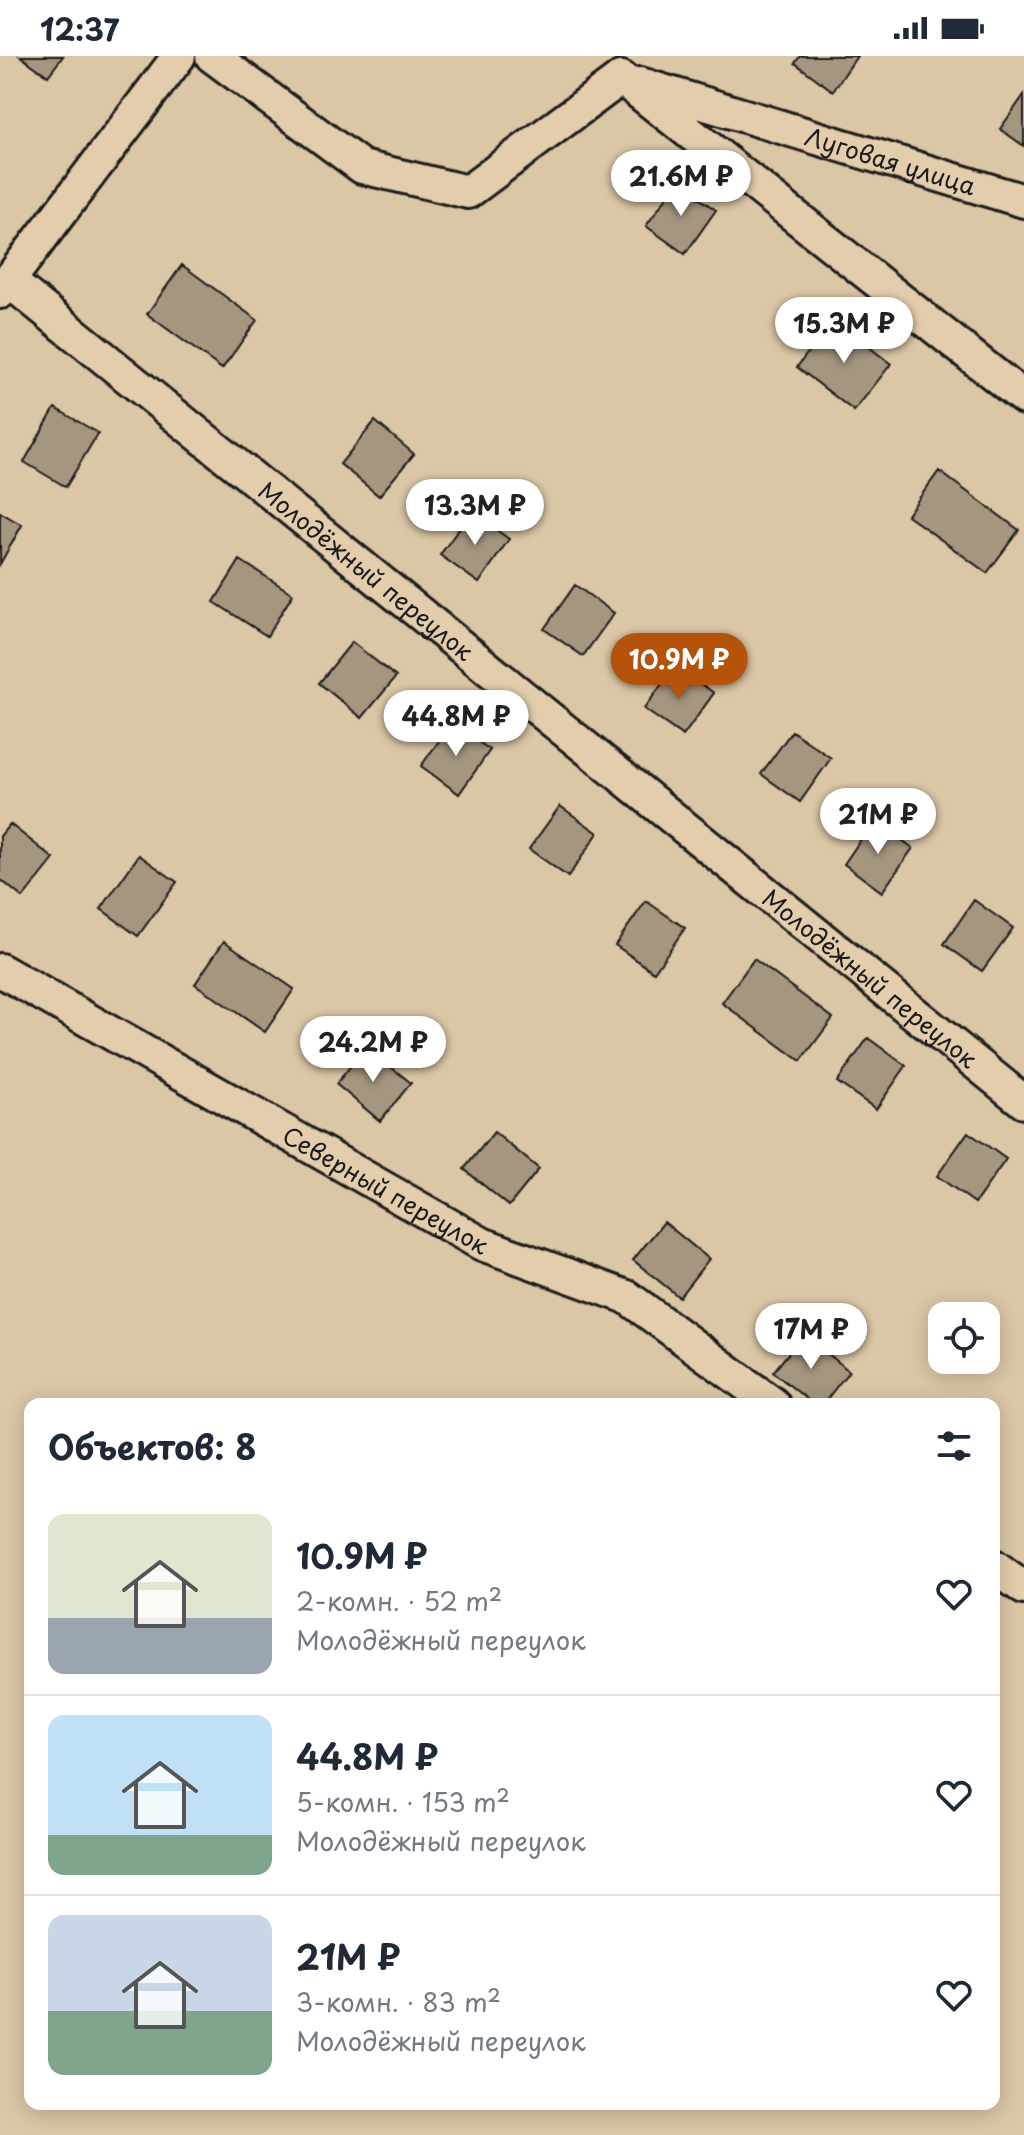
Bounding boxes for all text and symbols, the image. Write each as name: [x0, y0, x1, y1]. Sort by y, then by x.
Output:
text: 12:37: [40, 6, 119, 51]
street label: Луговая улица: [801, 117, 980, 203]
pin: 21.6M ₽: [607, 150, 755, 218]
text: 21.6M ₽: [629, 156, 733, 195]
pin: 15.3M ₽: [770, 297, 918, 365]
text: 15.3M ₽: [793, 303, 895, 342]
street label: Молодёжный переулок: [251, 472, 483, 669]
pin: 13.3M ₽: [401, 479, 549, 547]
text: 13.3M ₽: [424, 485, 526, 524]
pin: 10.9M ₽: [605, 633, 753, 701]
text: 10.9M ₽: [629, 639, 729, 678]
pin: 44.8M ₽: [382, 690, 530, 758]
text: 44.8M ₽: [402, 696, 510, 735]
pin: 21M ₽: [822, 788, 934, 856]
text: 21M ₽: [838, 794, 918, 833]
street label: Молодёжный переулок: [755, 880, 986, 1076]
pin: 24.2M ₽: [299, 1016, 447, 1084]
text: 24.2M ₽: [318, 1022, 428, 1061]
street label: Северный переулок: [276, 1116, 496, 1263]
map controls: [928, 1302, 1000, 1374]
button: locate: [928, 1302, 1000, 1374]
pin: 17M ₽: [755, 1303, 867, 1371]
text: 17M ₽: [773, 1309, 849, 1348]
text: Объектов: 8: [48, 1420, 257, 1472]
icon: filters: [932, 1424, 976, 1468]
text: 10.9M ₽: [296, 1529, 427, 1581]
icon: home: [112, 1546, 208, 1642]
icon: heart: [932, 1572, 976, 1616]
text: 2-комн. · 52 m²: [296, 1581, 502, 1620]
text: Молодёжный переулок: [296, 1620, 586, 1659]
text: 44.8M ₽: [296, 1730, 438, 1782]
icon: home: [112, 1747, 208, 1843]
icon: heart: [932, 1773, 976, 1817]
text: 5-комн. · 153 m²: [296, 1782, 510, 1821]
text: Молодёжный переулок: [296, 1821, 586, 1860]
text: 21M ₽: [296, 1930, 400, 1982]
icon: home: [112, 1947, 208, 2043]
icon: heart: [932, 1973, 976, 2017]
text: 3-комн. · 83 m²: [296, 1982, 501, 2021]
text: Молодёжный переулок: [296, 2021, 586, 2060]

